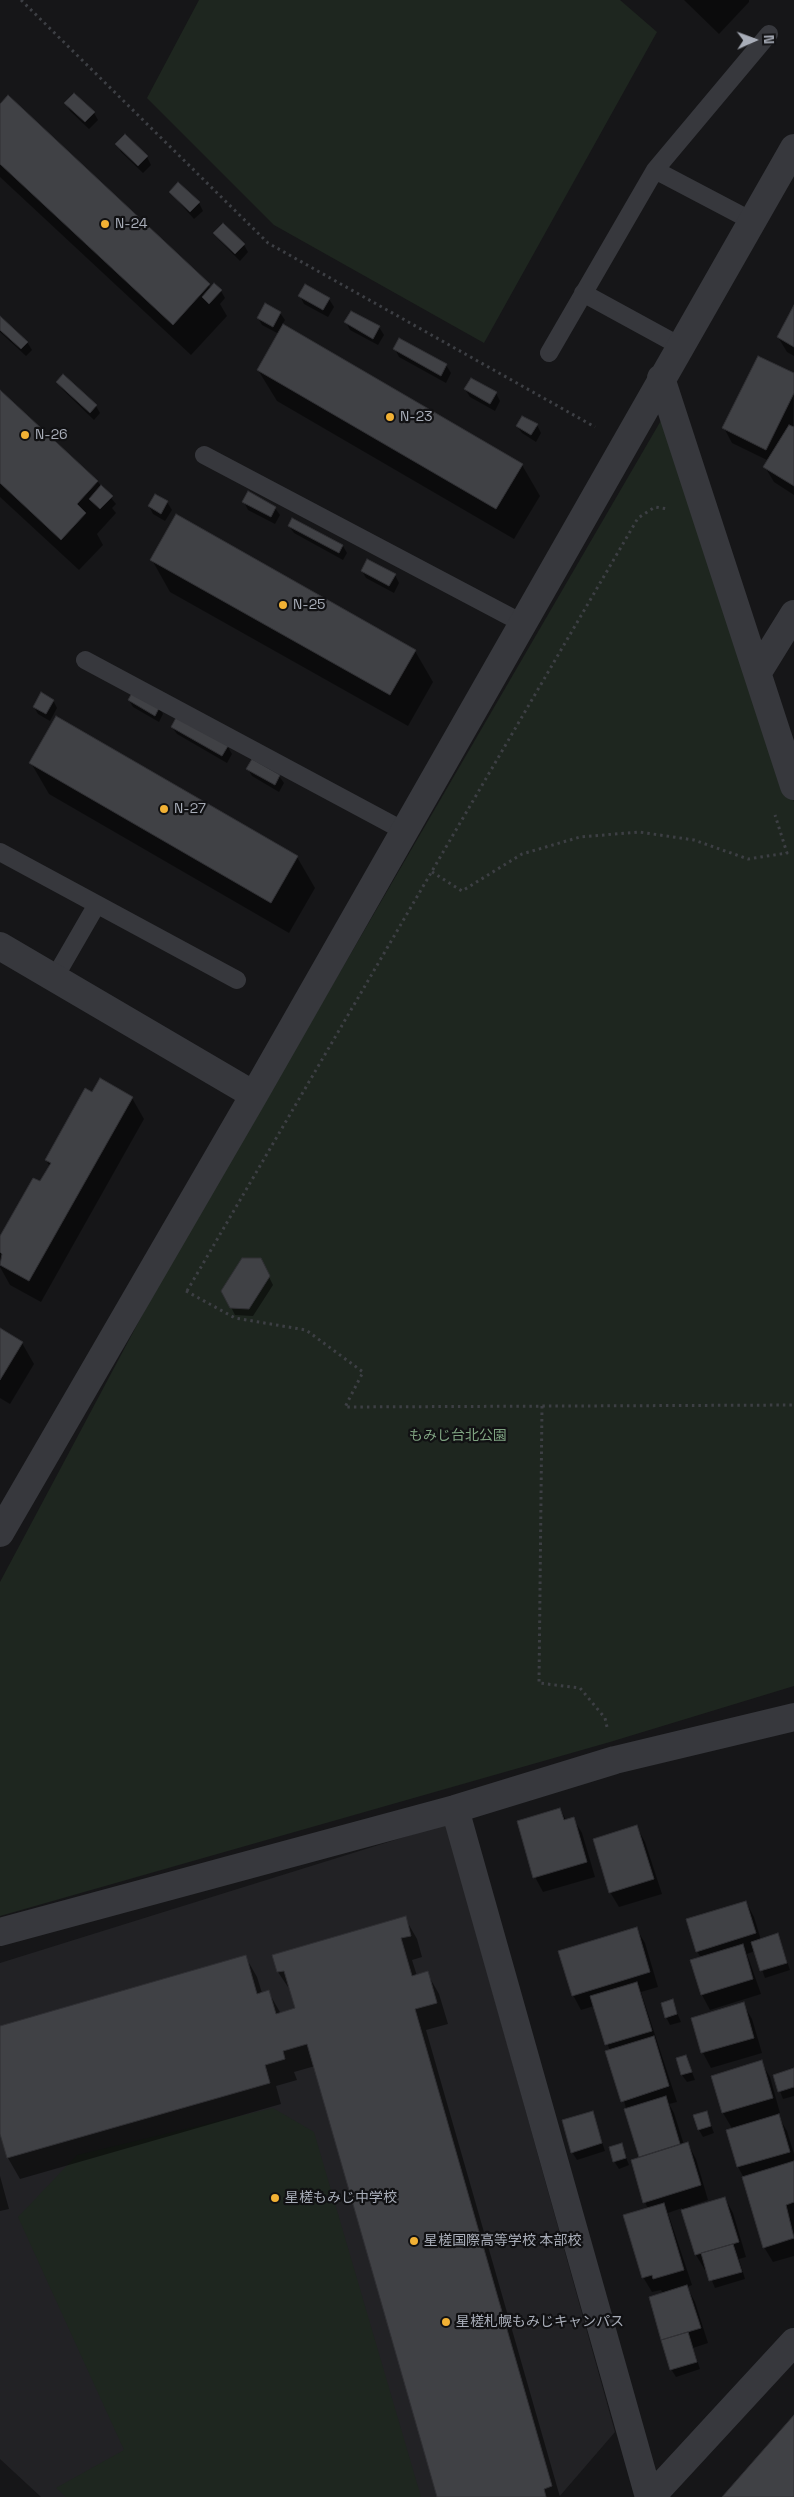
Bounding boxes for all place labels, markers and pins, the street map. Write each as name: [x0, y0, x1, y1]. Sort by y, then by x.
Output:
place label: N-24: [115, 216, 147, 232]
marker: N-24: [99, 218, 111, 230]
place label: N-23: [400, 409, 433, 425]
marker: N-23: [384, 411, 396, 423]
place label: N-26: [35, 427, 68, 443]
marker: N-26: [19, 429, 31, 441]
place label: N-25: [293, 597, 325, 613]
marker: N-25: [277, 599, 289, 611]
place label: N-27: [174, 801, 206, 817]
marker: N-27: [158, 803, 170, 815]
place label: 星槎もみじ中学校: [285, 2190, 397, 2206]
marker: 星槎もみじ中学校: [269, 2192, 281, 2204]
place label: 星槎国際高等学校 本部校: [424, 2233, 582, 2249]
marker: 星槎国際高等学校 本部校: [408, 2235, 420, 2247]
place label: 星槎札幌もみじキャンパス: [456, 2314, 624, 2330]
marker: 星槎札幌もみじキャンパス: [440, 2316, 452, 2328]

